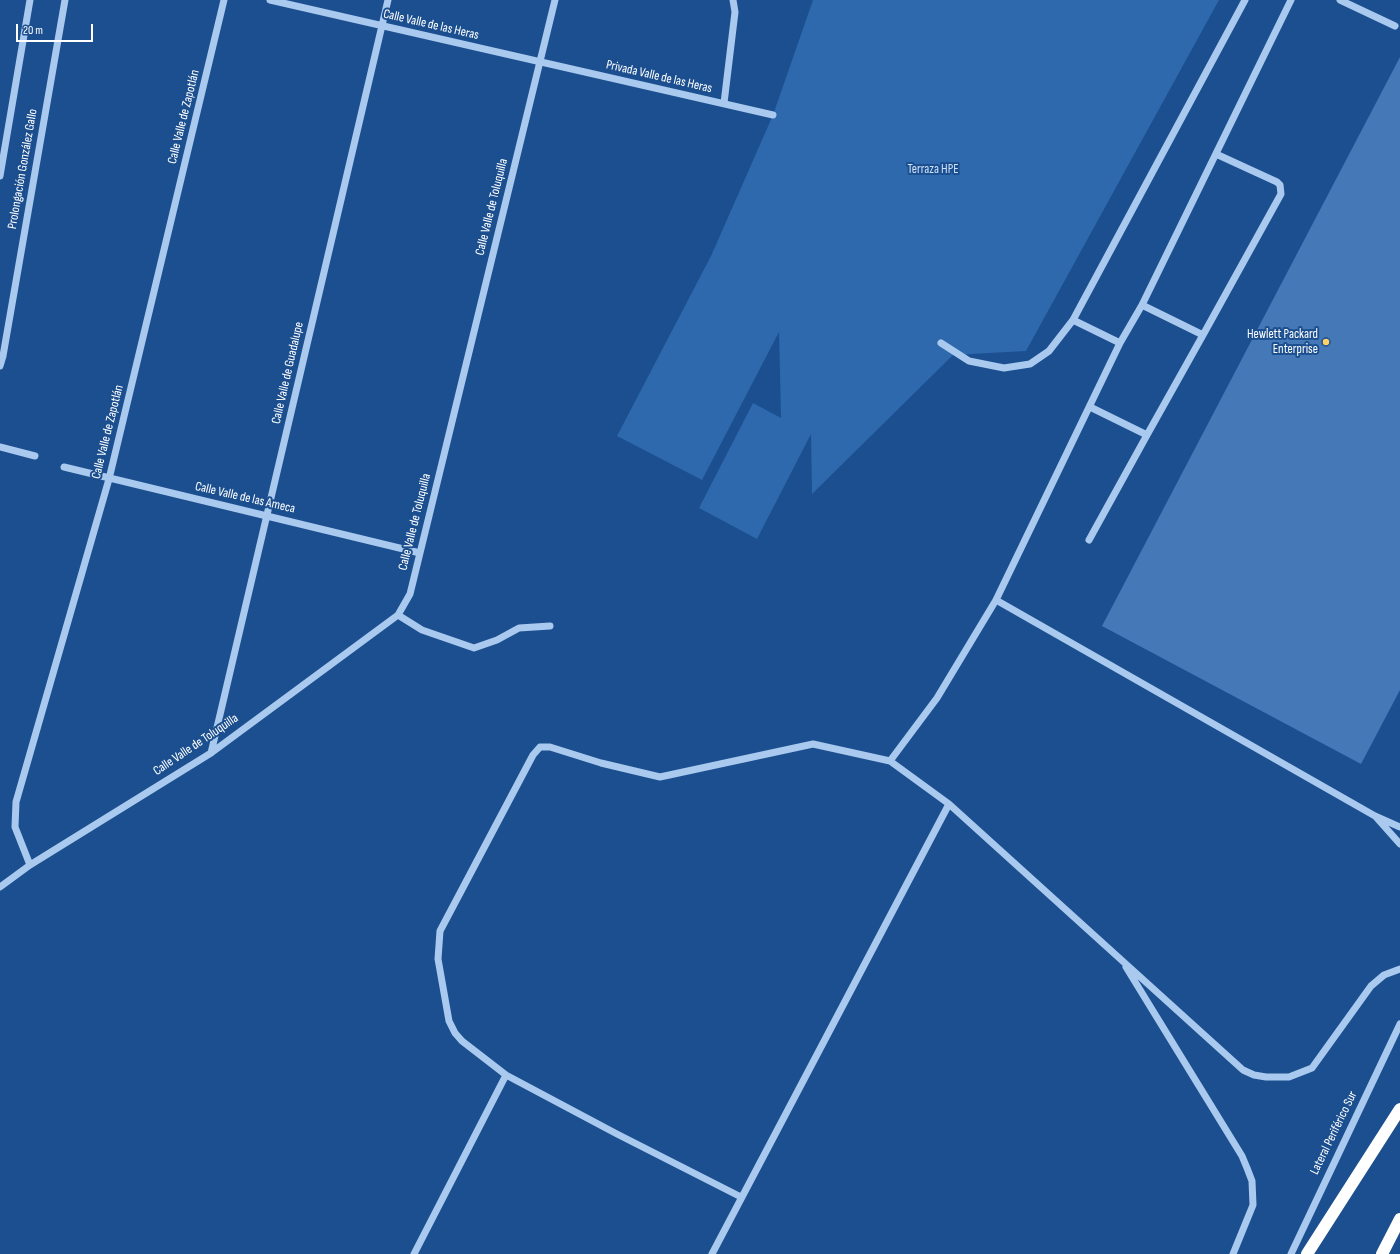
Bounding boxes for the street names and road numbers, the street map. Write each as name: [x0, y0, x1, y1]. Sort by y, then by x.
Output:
street label: Calle Valle de las Heras: [382, 6, 480, 44]
street label: Privada Valle de las Heras: [604, 57, 714, 97]
street label: Calle Valle de Zapotlán: [165, 68, 203, 166]
street label: Prolongación González Gallo: [5, 108, 41, 230]
street label: Calle Valle de Toluquilla: [472, 157, 512, 257]
street label: Calle Valle de Guadalupe: [269, 320, 307, 426]
street label: Calle Valle de Zapotlán: [89, 383, 127, 481]
street label: Calle Valle de Toluquilla: [395, 472, 435, 572]
street label: Calle Valle de las Ameca: [194, 479, 296, 517]
street label: Calle Valle de Toluquilla: [150, 711, 242, 779]
street label: Lateral Periférico Sur: [1307, 1089, 1361, 1177]

